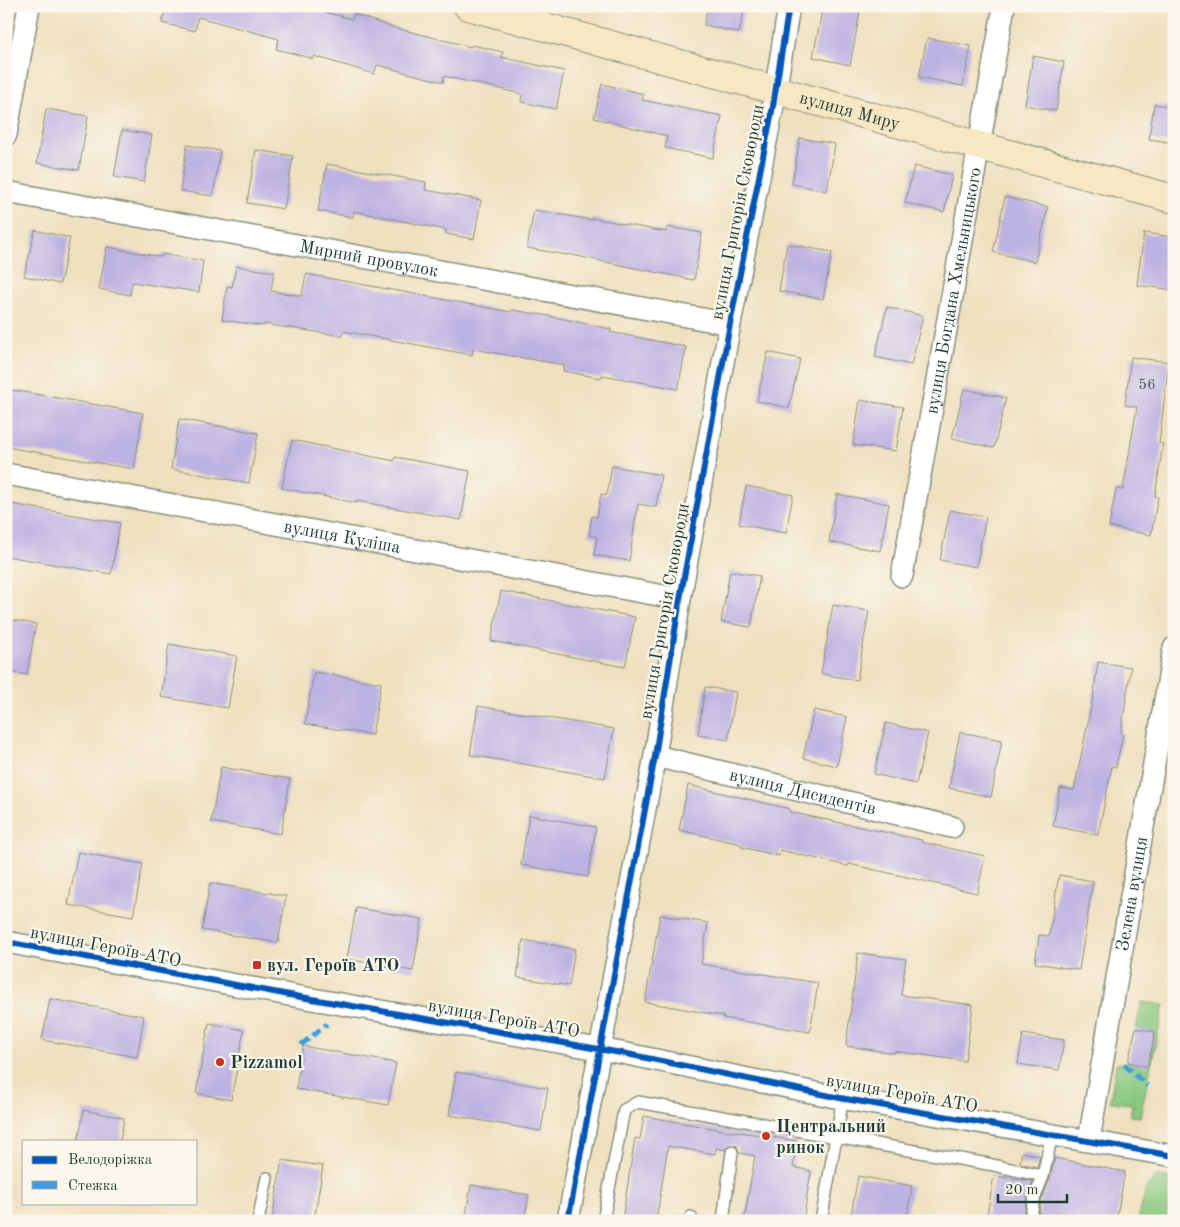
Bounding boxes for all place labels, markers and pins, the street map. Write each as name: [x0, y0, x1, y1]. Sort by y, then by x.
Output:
place label: вул. Героїв АТО: [267, 957, 399, 975]
marker: вул. Героїв АТО: [251, 959, 263, 971]
place label: Pizzamol: [230, 1054, 303, 1072]
marker: Pizzamol: [214, 1056, 226, 1068]
place label: Центральний ринок: [776, 1118, 886, 1157]
marker: Центральний ринок: [760, 1130, 772, 1142]

